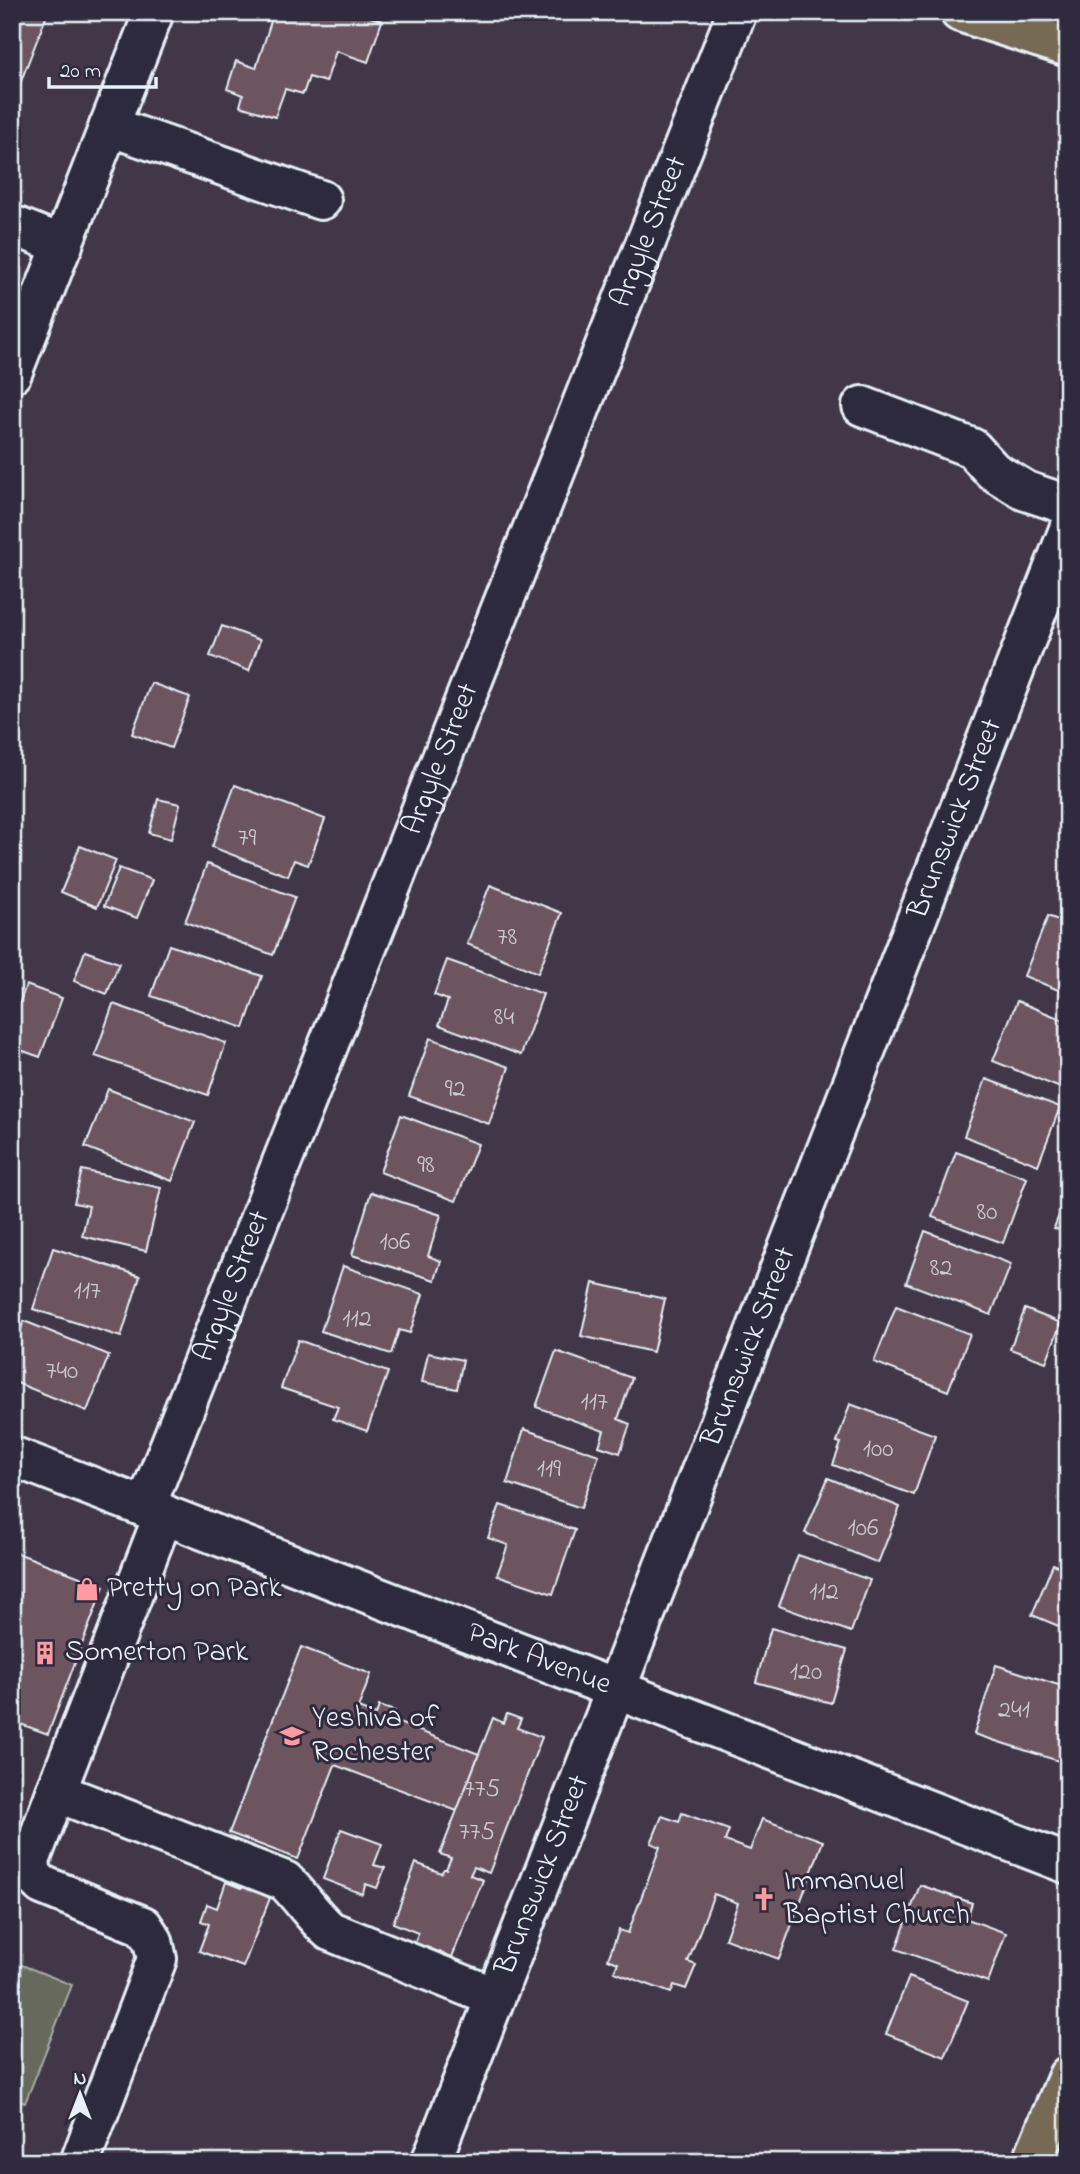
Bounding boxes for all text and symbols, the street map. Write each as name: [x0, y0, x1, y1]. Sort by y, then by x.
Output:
scale bar: [49, 46, 156, 90]
text: 20 m: [60, 57, 101, 87]
street label: Argyle Street: [600, 150, 700, 314]
street label: Argyle Street: [392, 677, 491, 842]
street label: Brunswick Street: [897, 712, 1015, 926]
house number: 79: [238, 820, 256, 858]
house number: 78: [497, 919, 517, 957]
house number: 84: [494, 999, 515, 1037]
house number: 92: [445, 1071, 465, 1109]
house number: 98: [417, 1147, 435, 1185]
house number: 80: [977, 1194, 997, 1232]
street label: Argyle Street: [183, 1204, 283, 1369]
house number: 106: [380, 1224, 410, 1262]
street label: Brunswick Street: [690, 1241, 808, 1454]
house number: 82: [930, 1250, 952, 1288]
house number: 117: [73, 1273, 101, 1311]
house number: 112: [342, 1301, 372, 1339]
house number: 740: [46, 1353, 78, 1391]
house number: 117: [580, 1384, 608, 1422]
house number: 100: [863, 1431, 893, 1469]
house number: 119: [537, 1451, 561, 1489]
house number: 106: [848, 1510, 878, 1548]
place label: Pretty on Park: [107, 1567, 283, 1611]
house number: 112: [809, 1574, 839, 1612]
shop icon: Pretty on Park: [73, 1575, 101, 1603]
street label: Park Avenue: [460, 1612, 618, 1708]
place label: Somerton Park: [65, 1631, 249, 1675]
building icon: Somerton Park: [31, 1639, 59, 1667]
house number: 120: [790, 1654, 822, 1692]
house number: 241: [998, 1692, 1030, 1730]
place label: Yeshiva of Rochester: [312, 1697, 439, 1775]
school or university icon: Yeshiva of Rochester: [278, 1722, 306, 1750]
street label: Brunswick Street: [484, 1769, 602, 1983]
house number: 775: [464, 1771, 500, 1809]
house number: 775: [459, 1814, 495, 1852]
place label: Immanuel Baptist Church: [783, 1860, 970, 1938]
church icon: Immanuel Baptist Church: [750, 1885, 778, 1913]
north arrow: [46, 2058, 116, 2128]
text: N: [74, 2066, 87, 2093]

